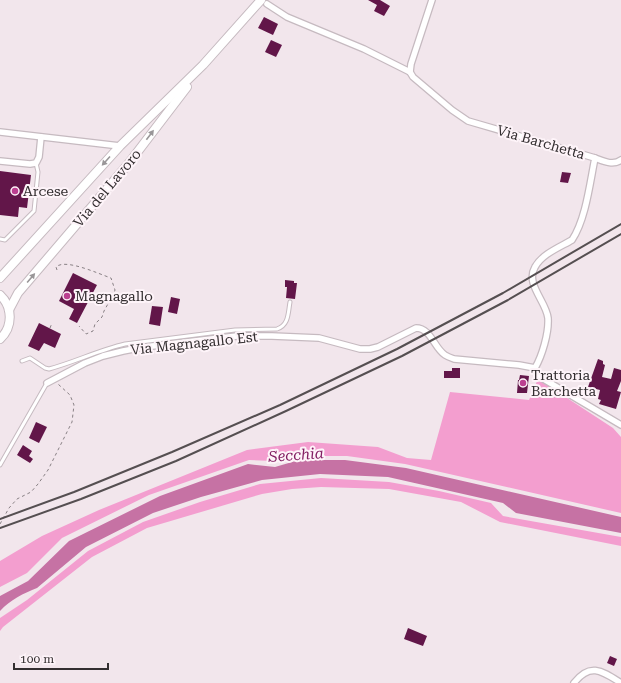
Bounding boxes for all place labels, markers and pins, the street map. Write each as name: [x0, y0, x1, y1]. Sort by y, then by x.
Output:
place label: Arcese: [23, 183, 68, 199]
marker: Arcese: [10, 186, 20, 196]
place label: Magnagallo: [75, 288, 153, 304]
marker: Magnagallo: [62, 291, 72, 301]
place label: Trattoria Barchetta: [531, 367, 597, 399]
marker: Trattoria Barchetta: [518, 378, 528, 388]

